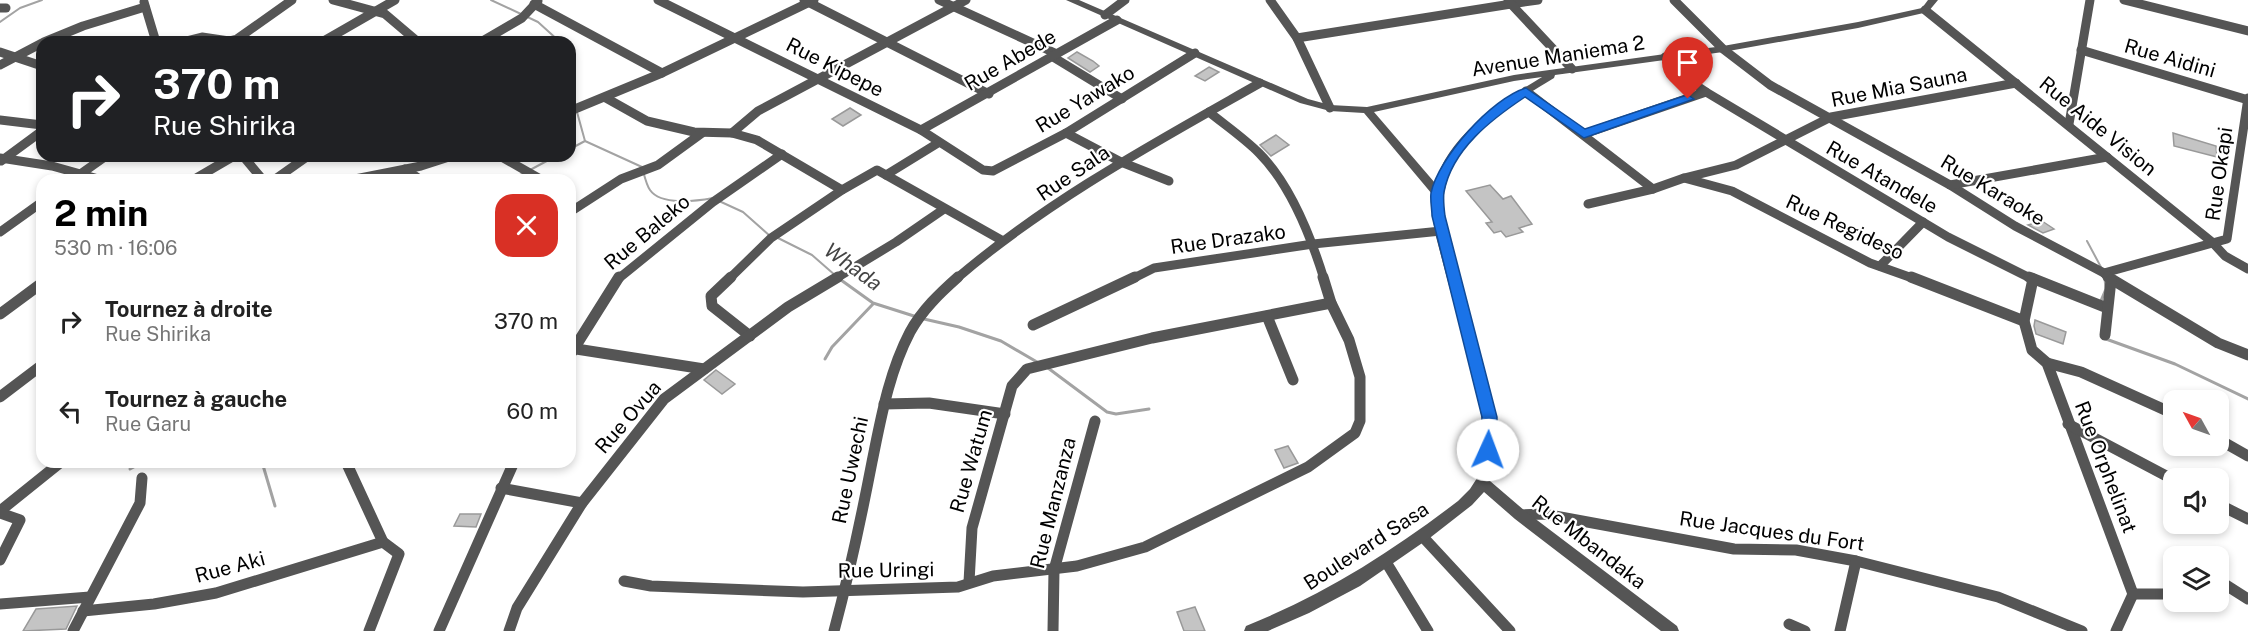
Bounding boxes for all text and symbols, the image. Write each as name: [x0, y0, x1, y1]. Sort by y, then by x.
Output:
street label: Rue Abede: [960, 24, 1060, 96]
street label: Avenue Maniema 2: [1470, 30, 1646, 82]
street label: Rue Kipepe: [782, 32, 888, 102]
street label: Rue Aidini: [2122, 34, 2218, 82]
pin: [1662, 37, 1713, 99]
icon: arrive: [1671, 46, 1704, 79]
text: 370 m: [153, 59, 280, 108]
icon: right: [54, 60, 132, 138]
street label: Rue Yawako: [1031, 60, 1139, 138]
street label: Rue Mia Sauna: [1829, 62, 1969, 112]
street label: Rue Aide Vision: [2034, 71, 2162, 181]
text: Rue Shirika: [153, 109, 296, 141]
street label: Rue Okapi: [2201, 126, 2237, 222]
street label: Rue Atandele: [1822, 135, 1942, 219]
street label: Rue Sala: [1032, 140, 1114, 206]
street label: Rue Karaoke: [1936, 149, 2050, 231]
street label: Rue Baleko: [599, 189, 695, 275]
street label: Rue Regideso: [1782, 189, 1908, 265]
text: 2 min: [54, 192, 148, 234]
button: close: [495, 194, 558, 257]
street label: Rue Drazako: [1169, 219, 1287, 259]
text: 530 m · 16:06: [54, 236, 178, 260]
water label: Whada: [820, 237, 887, 296]
text: Tournez à droite: [105, 296, 273, 322]
icon: right: [54, 305, 87, 338]
text: 370 m: [494, 308, 558, 334]
text: Rue Shirika: [105, 322, 211, 346]
street label: Rue Ovua: [590, 376, 666, 458]
text: Tournez à gauche: [105, 386, 287, 412]
north arrow: [2163, 390, 2229, 456]
map controls: [2163, 390, 2229, 612]
icon: left: [54, 395, 87, 428]
text: 60 m: [507, 398, 558, 424]
street label: Rue Orphelinat: [2070, 398, 2142, 536]
street label: Rue Watum: [945, 407, 997, 515]
text: Rue Garu: [105, 412, 191, 436]
street label: Rue Uwechi: [827, 414, 873, 526]
position arrow: [1456, 418, 1520, 482]
street label: Rue Manzanza: [1025, 435, 1081, 571]
button: sound: [2163, 468, 2229, 534]
street label: Rue Mbandaka: [1527, 490, 1651, 594]
street label: Boulevard Sasa: [1299, 497, 1433, 595]
street label: Rue Jacques du Fort: [1678, 506, 1866, 556]
street label: Rue Aki: [192, 546, 268, 588]
button: layers: [2163, 546, 2229, 612]
street label: Rue Uringi: [837, 557, 935, 583]

